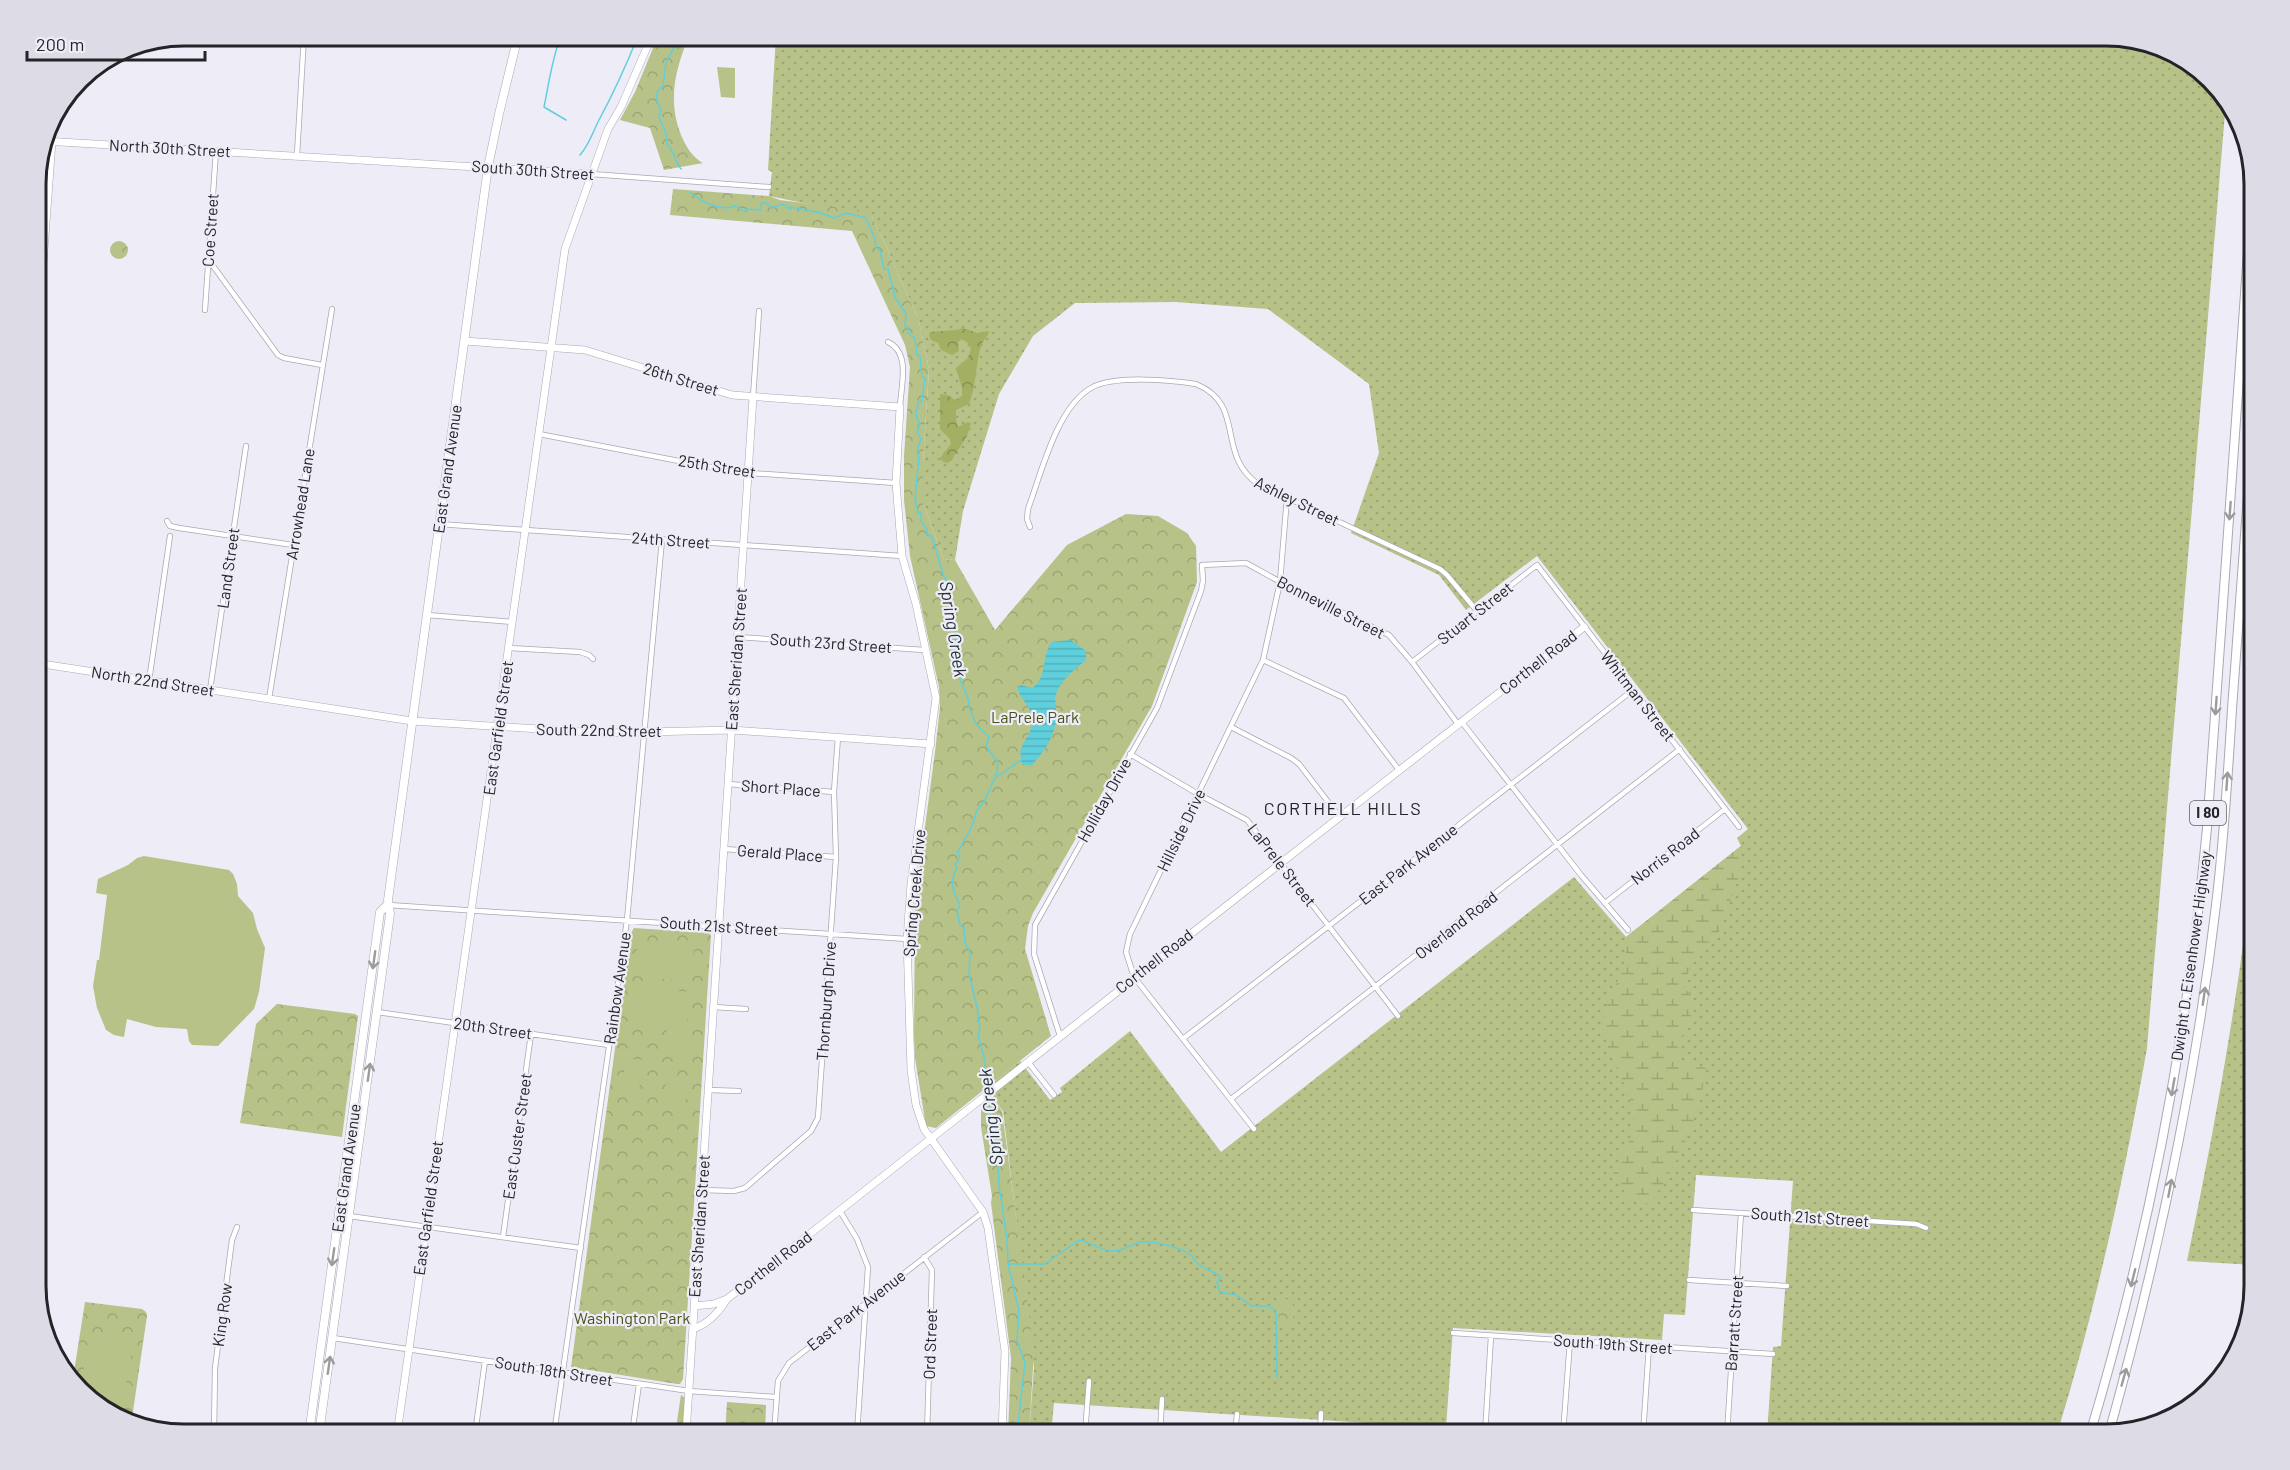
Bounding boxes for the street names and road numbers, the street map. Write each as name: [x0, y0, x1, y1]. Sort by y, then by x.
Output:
street label: North 30th Street: [109, 135, 231, 160]
street label: South 30th Street: [471, 156, 595, 183]
street label: Coe Street: [197, 192, 222, 267]
street label: 26th Street: [641, 358, 721, 399]
street label: East Grand Avenue: [428, 403, 465, 534]
street label: Arrowhead Lane: [281, 447, 318, 561]
street label: 25th Street: [677, 450, 757, 481]
street label: Ashley Street: [1252, 472, 1343, 529]
street label: Land Street: [212, 526, 243, 610]
street label: 24th Street: [631, 527, 711, 552]
street label: Bonneville Street: [1274, 571, 1388, 642]
street label: Stuart Street: [1433, 577, 1516, 648]
street label: East Sheridan Street: [721, 587, 750, 731]
street label: Corthell Road: [1495, 625, 1580, 698]
street label: South 23rd Street: [769, 629, 893, 656]
street label: Whitman Street: [1597, 647, 1680, 745]
street label: East Garfield Street: [479, 659, 516, 797]
street label: North 22nd Street: [90, 661, 216, 700]
street label: South 22nd Street: [536, 719, 662, 740]
street label: Holliday Drive: [1073, 754, 1135, 845]
street label: Short Place: [741, 775, 821, 800]
street label: Hillside Drive: [1152, 785, 1209, 874]
road number: I 80: [2190, 801, 2226, 825]
street label: LaPrele Street: [1244, 819, 1321, 910]
street label: East Park Avenue: [1355, 819, 1461, 908]
street label: Norris Road: [1627, 823, 1703, 888]
street label: Spring Creek Drive: [898, 828, 929, 957]
street label: Gerald Place: [736, 840, 824, 865]
street label: Dwight D. Eisenhower Highway: [2166, 849, 2215, 1062]
street label: Overland Road: [1411, 887, 1501, 963]
street label: South 21st Street: [659, 912, 779, 939]
street label: Corthell Road: [1111, 924, 1196, 997]
street label: Rainbow Avenue: [599, 931, 634, 1045]
street label: Thornburgh Drive: [812, 941, 839, 1061]
street label: 20th Street: [453, 1013, 533, 1042]
street label: East Custer Street: [498, 1072, 535, 1200]
street label: East Grand Avenue: [327, 1102, 364, 1233]
street label: East Garfield Street: [409, 1139, 446, 1277]
street label: East Sheridan Street: [684, 1154, 713, 1298]
street label: South 21st Street: [1750, 1203, 1870, 1230]
street label: Corthell Road: [730, 1226, 815, 1299]
street label: East Park Avenue: [803, 1265, 909, 1354]
street label: Barratt Street: [1721, 1274, 1746, 1372]
street label: King Row: [208, 1282, 235, 1348]
street label: Ord Street: [919, 1308, 940, 1380]
street label: South 19th Street: [1553, 1330, 1673, 1357]
street label: South 18th Street: [494, 1352, 615, 1389]

